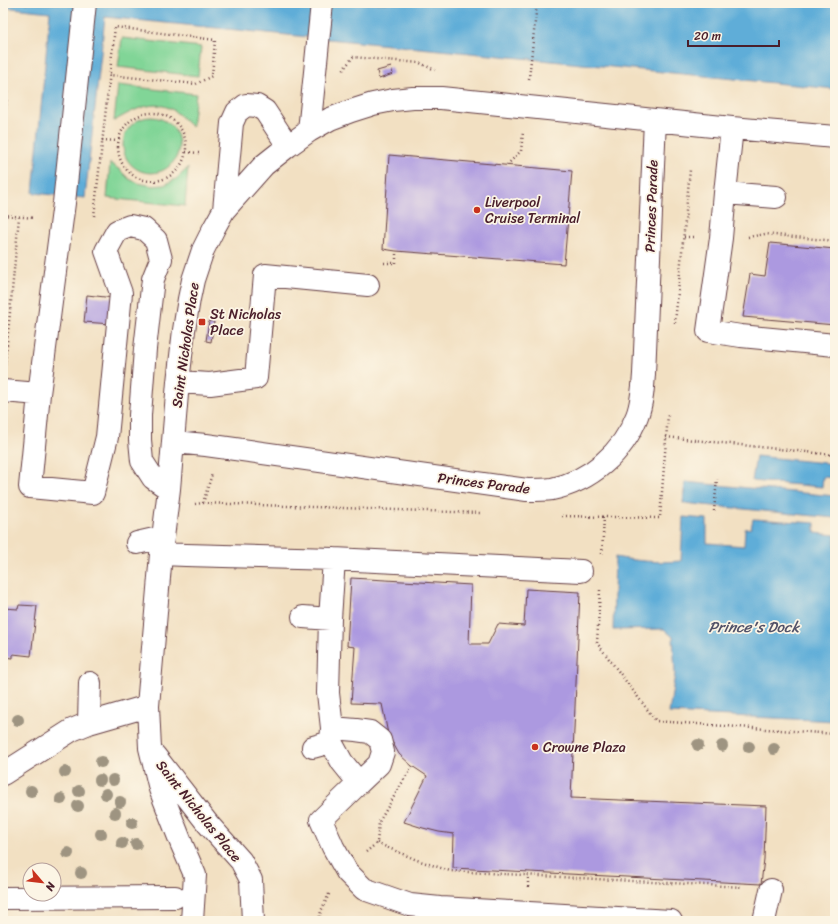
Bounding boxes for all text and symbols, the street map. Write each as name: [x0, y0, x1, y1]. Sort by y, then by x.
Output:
scale bar: [688, 22, 779, 48]
text: 20 m: [694, 25, 721, 47]
street label: Princes Parade: [637, 159, 666, 253]
place label: Liverpool Cruise Terminal: [485, 190, 581, 231]
marker: Liverpool Cruise Terminal: [472, 205, 482, 215]
street label: Saint Nicholas Place: [164, 281, 207, 409]
place label: St Nicholas Place: [210, 302, 282, 343]
marker: St Nicholas Place: [197, 317, 207, 327]
street label: Princes Parade: [436, 465, 532, 502]
water label: Prince's Dock: [709, 614, 801, 640]
place label: Crowne Plaza: [543, 735, 626, 760]
marker: Crowne Plaza: [530, 742, 540, 752]
street label: Saint Nicholas Place: [149, 754, 248, 868]
north arrow: [22, 862, 62, 902]
text: N: [40, 878, 61, 895]

